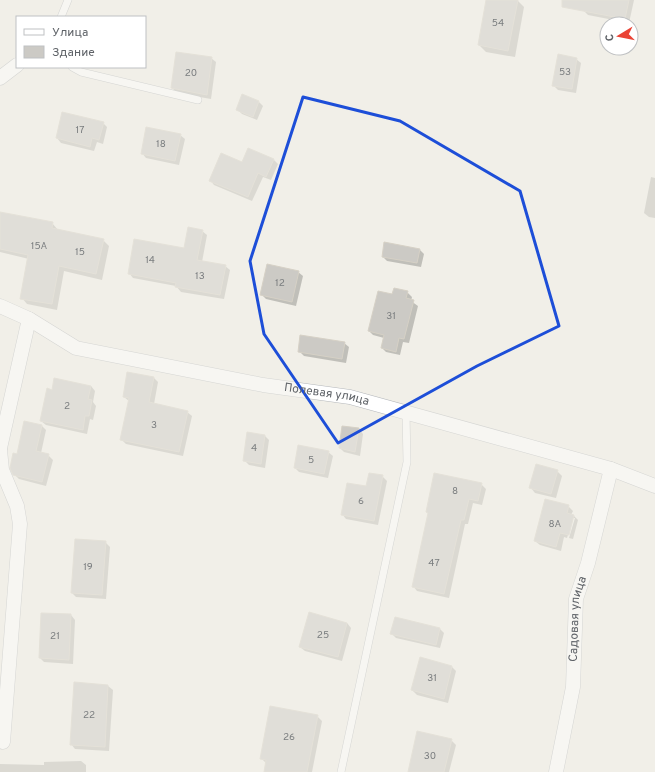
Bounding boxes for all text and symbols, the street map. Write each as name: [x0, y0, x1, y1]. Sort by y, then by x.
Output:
legend: [16, 16, 146, 68]
north arrow: [599, 16, 639, 56]
house number: 54: [492, 17, 504, 30]
text: Улица: [52, 25, 88, 41]
text: С: [603, 33, 618, 42]
text: Здание: [52, 45, 95, 61]
house number: 53: [559, 66, 571, 79]
house number: 20: [185, 67, 197, 80]
house number: 17: [76, 124, 84, 137]
house number: 18: [156, 138, 166, 151]
house number: 15А: [31, 240, 47, 253]
house number: 15: [75, 246, 85, 259]
house number: 14: [145, 254, 155, 267]
house number: 13: [195, 270, 205, 283]
house number: 12: [275, 277, 285, 290]
house number: 31: [386, 310, 396, 323]
street label: Полевая улица: [283, 380, 371, 410]
house number: 2: [64, 400, 70, 413]
house number: 3: [151, 419, 157, 432]
house number: 4: [251, 442, 257, 455]
house number: 5: [308, 454, 314, 467]
house number: 8: [452, 485, 458, 498]
house number: 6: [358, 495, 364, 508]
house number: 8А: [549, 518, 562, 531]
house number: 47: [428, 557, 440, 570]
house number: 19: [83, 561, 93, 574]
street label: Садовая улица: [566, 574, 591, 662]
house number: 25: [317, 629, 329, 642]
house number: 21: [50, 630, 60, 643]
house number: 31: [427, 672, 437, 685]
house number: 22: [83, 709, 95, 722]
house number: 26: [283, 731, 295, 744]
house number: 30: [424, 750, 436, 763]

